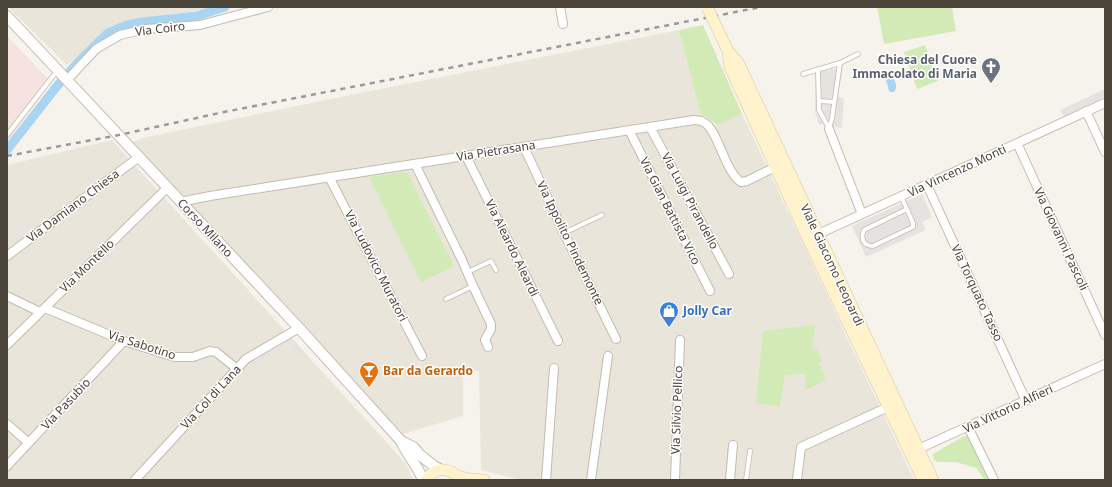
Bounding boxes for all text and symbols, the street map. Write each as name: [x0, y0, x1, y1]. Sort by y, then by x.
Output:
street label: Via Coiro: [134, 17, 186, 40]
place label: Chiesa del Cuore Immacolato di Maria: [853, 51, 977, 82]
church icon: Chiesa del Cuore Immacolato di Maria: [980, 56, 1002, 84]
street label: Via Pietrasana: [455, 136, 537, 165]
street label: Via Vincenzo Monti: [905, 140, 1009, 201]
street label: Via Luigi Pirandello: [658, 149, 723, 252]
street label: Via Gian Battista Vico: [636, 154, 705, 268]
street label: Via Damiano Chiesa: [23, 165, 122, 246]
street label: Via Ippolito Pindemonte: [533, 178, 608, 308]
street label: Via Giovanni Pascoli: [1030, 185, 1093, 293]
street label: Corso Milano: [174, 195, 237, 261]
street label: Via Aleardo Aleardi: [481, 196, 543, 299]
street label: Viale Giacomo Leopardi: [797, 201, 868, 329]
street label: Via Ludovico Muratori: [341, 207, 412, 324]
street label: Via Montello: [55, 235, 118, 296]
street label: Via Torquato Tasso: [947, 241, 1007, 344]
shop icon: Jolly Car: [658, 300, 680, 328]
place label: Jolly Car: [682, 302, 732, 319]
street label: Via Sabotino: [106, 326, 178, 363]
bar icon: Bar da Gerardo: [358, 360, 380, 388]
street label: Via Col di Lana: [176, 361, 245, 432]
place label: Bar da Gerardo: [383, 362, 473, 379]
street label: Via Silvio Pellico: [666, 365, 687, 455]
street label: Via Pasubio: [37, 374, 94, 433]
street label: Via Vittorio Alfieri: [960, 380, 1056, 437]

